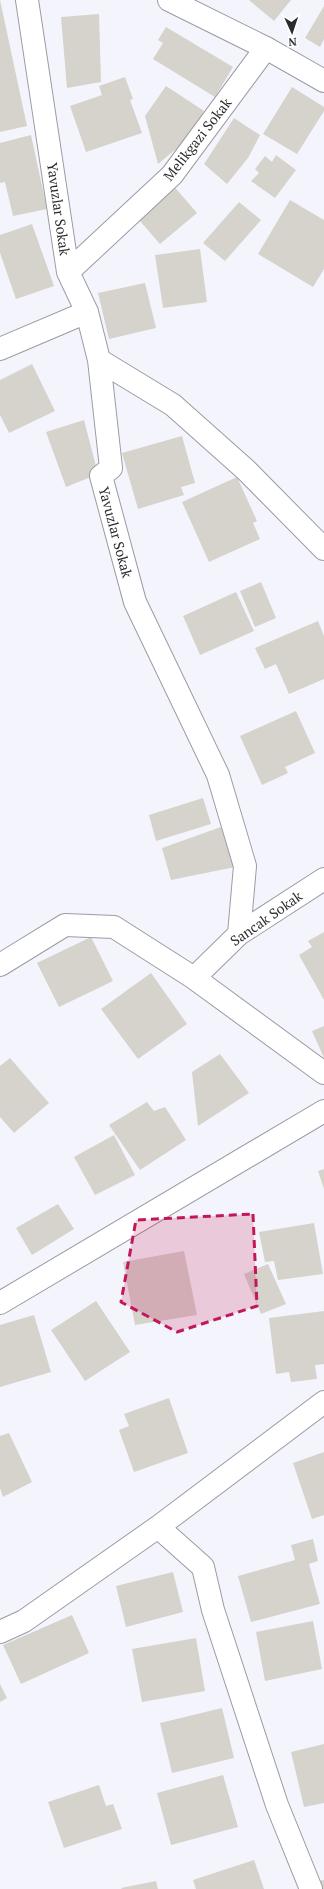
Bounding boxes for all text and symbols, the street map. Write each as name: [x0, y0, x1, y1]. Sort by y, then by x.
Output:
north arrow: [272, 12, 312, 52]
text: N: [287, 35, 297, 49]
street label: Melikgazi Sokak: [159, 93, 236, 184]
street label: Yavuzlar Sokak: [43, 161, 75, 258]
street label: Yavuzlar Sokak: [95, 484, 138, 580]
street label: Sancak Sokak: [226, 886, 306, 950]

